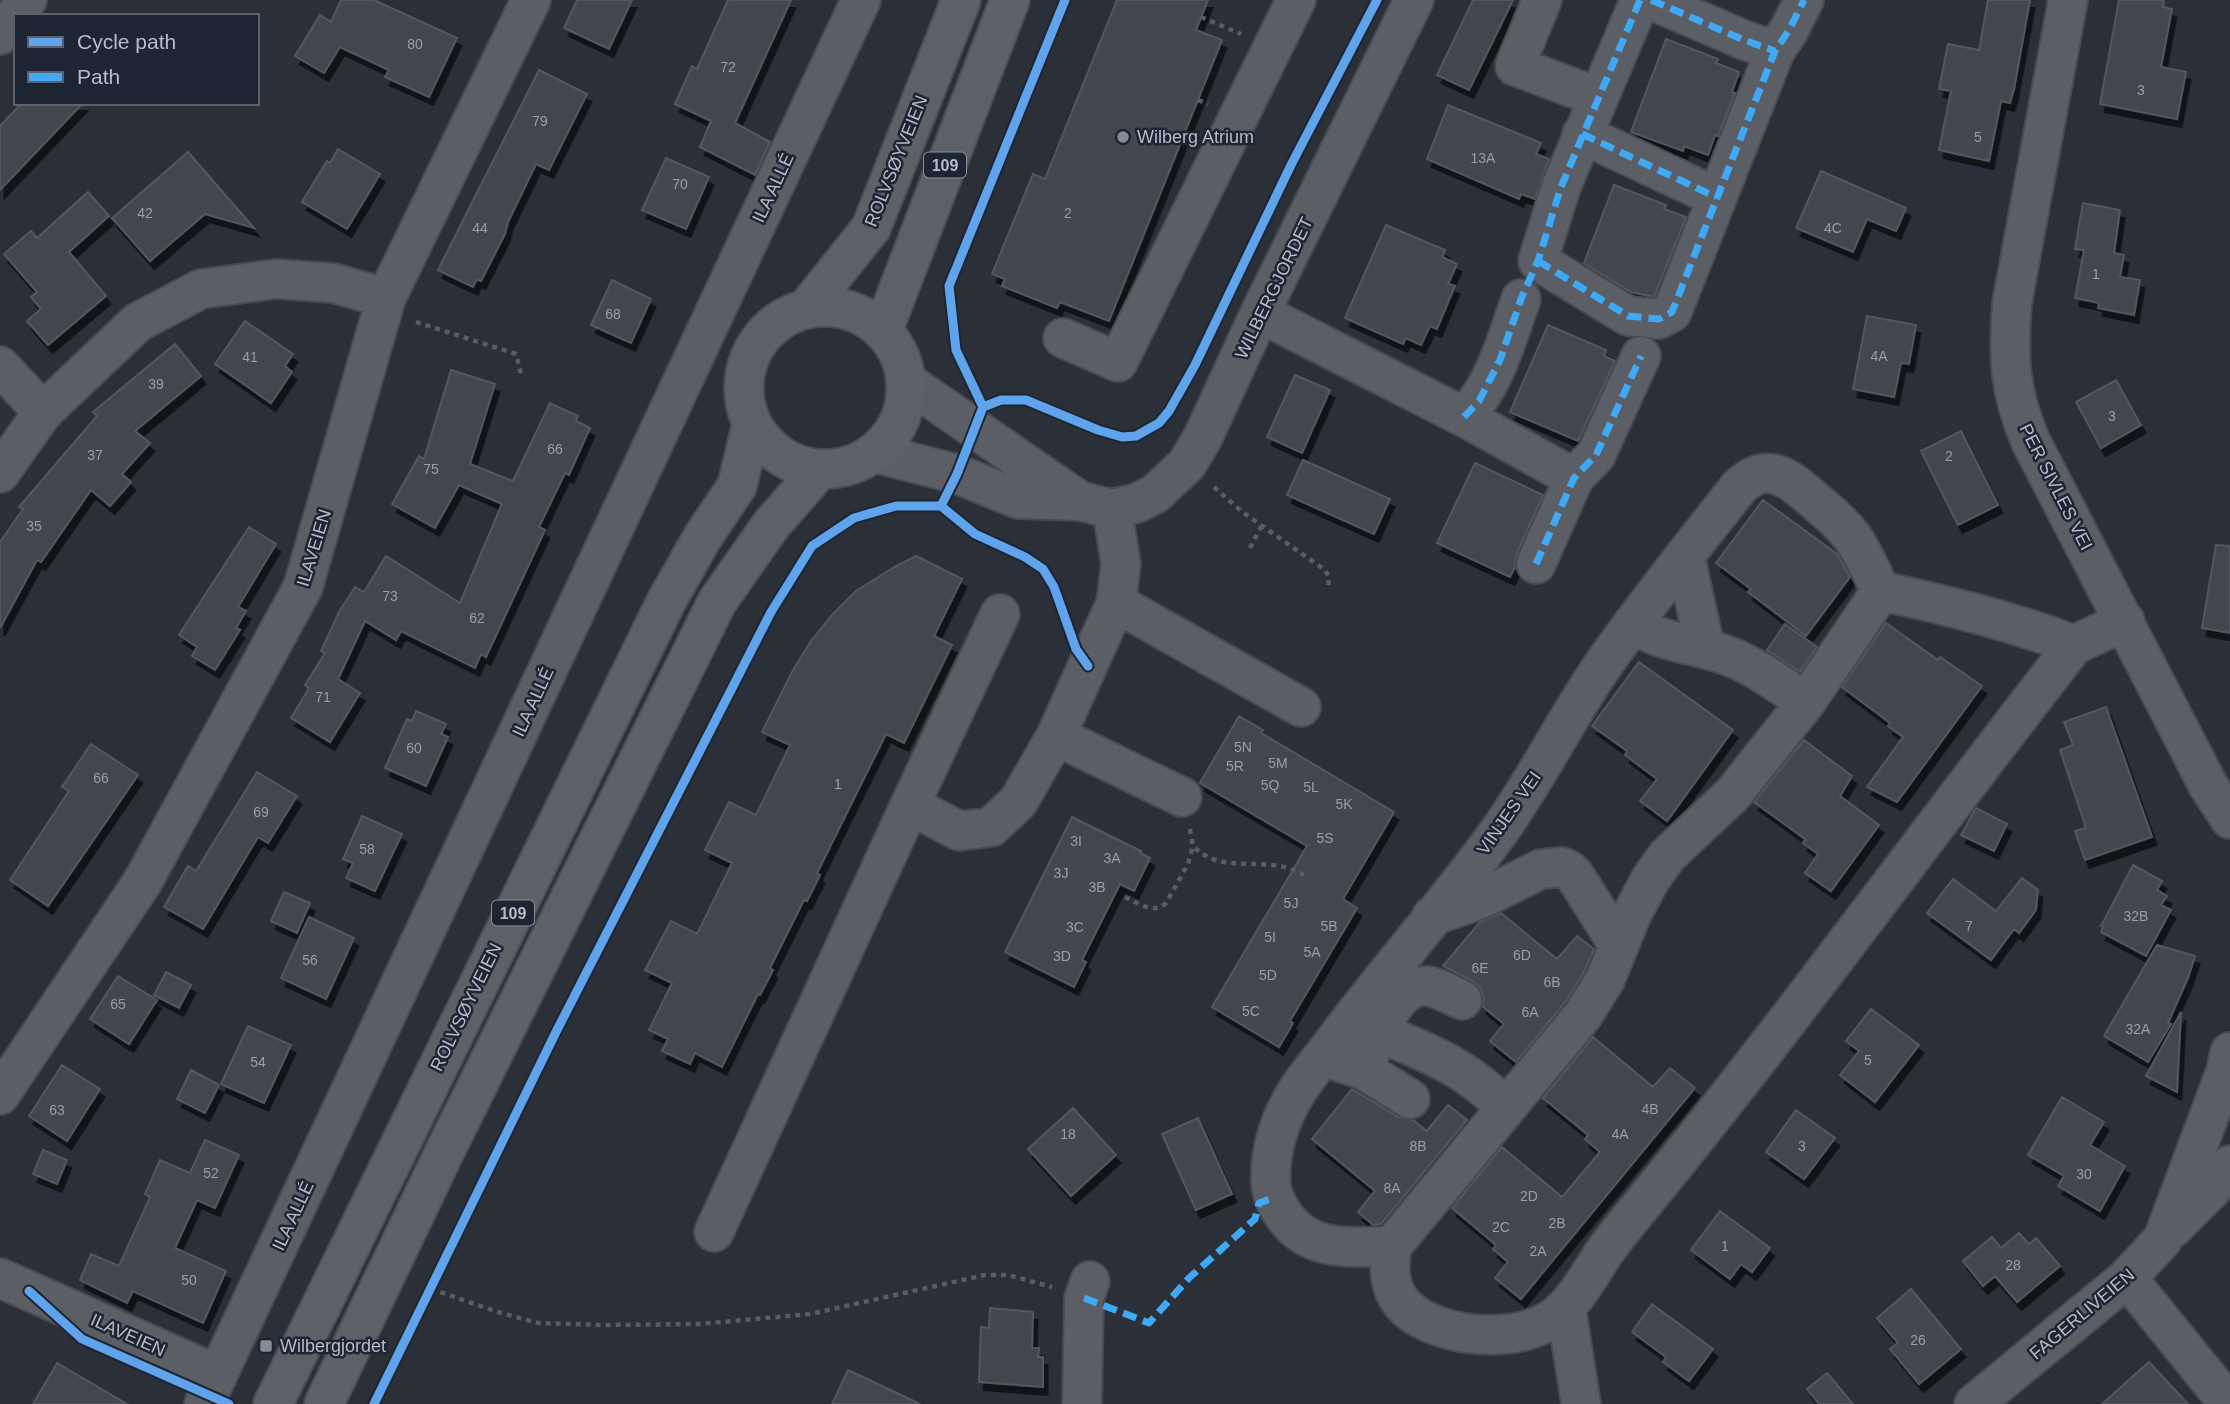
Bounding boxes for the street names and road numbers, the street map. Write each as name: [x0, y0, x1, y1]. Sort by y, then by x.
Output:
street label: ROLVSØYVEIEN: [861, 92, 931, 230]
street label: ILA ALLÉ: [748, 150, 798, 226]
road number: 109: [924, 153, 966, 178]
street label: WILBERGJORDET: [1231, 214, 1317, 362]
street label: PER SIVLES VEI: [2016, 421, 2096, 553]
street label: ILAVEIEN: [293, 507, 335, 589]
street label: ILA ALLÉ: [508, 664, 558, 740]
street label: VINJES VEI: [1473, 768, 1545, 858]
road number: 109: [492, 900, 534, 925]
street label: ROLVSØYVEIEN: [426, 940, 506, 1074]
street label: ILA ALLÉ: [268, 1178, 318, 1254]
street label: FAGERLIVEIEN: [2026, 1265, 2138, 1363]
street label: ILAVEIEN: [88, 1310, 168, 1360]

